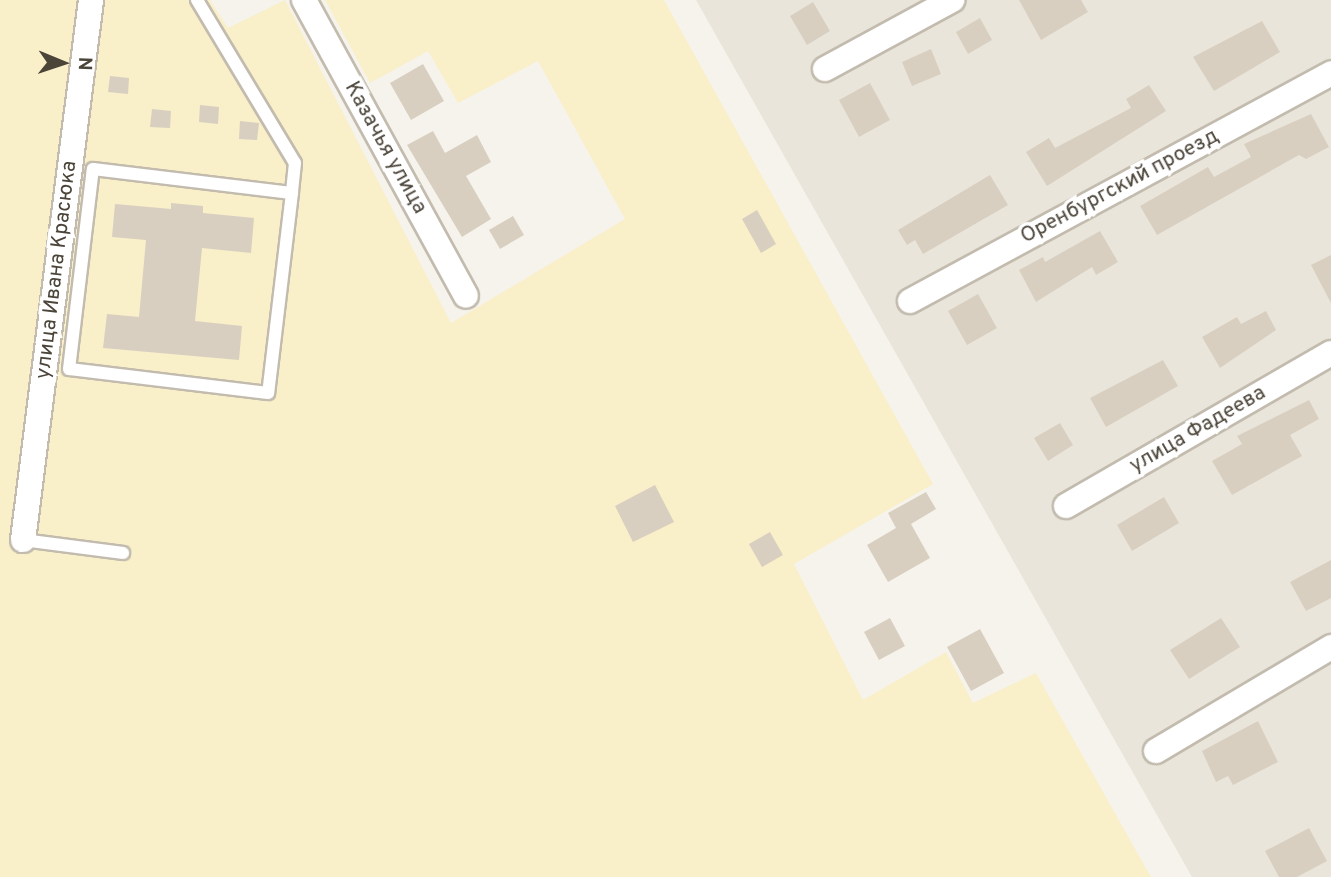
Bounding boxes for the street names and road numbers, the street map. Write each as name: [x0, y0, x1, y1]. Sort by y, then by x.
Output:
street label: Казачья улица: [338, 78, 432, 218]
street label: Оренбургский проезд: [1017, 124, 1223, 250]
street label: улица Ивана Красюка: [31, 159, 83, 381]
street label: улица Фадеева: [1126, 381, 1270, 479]

